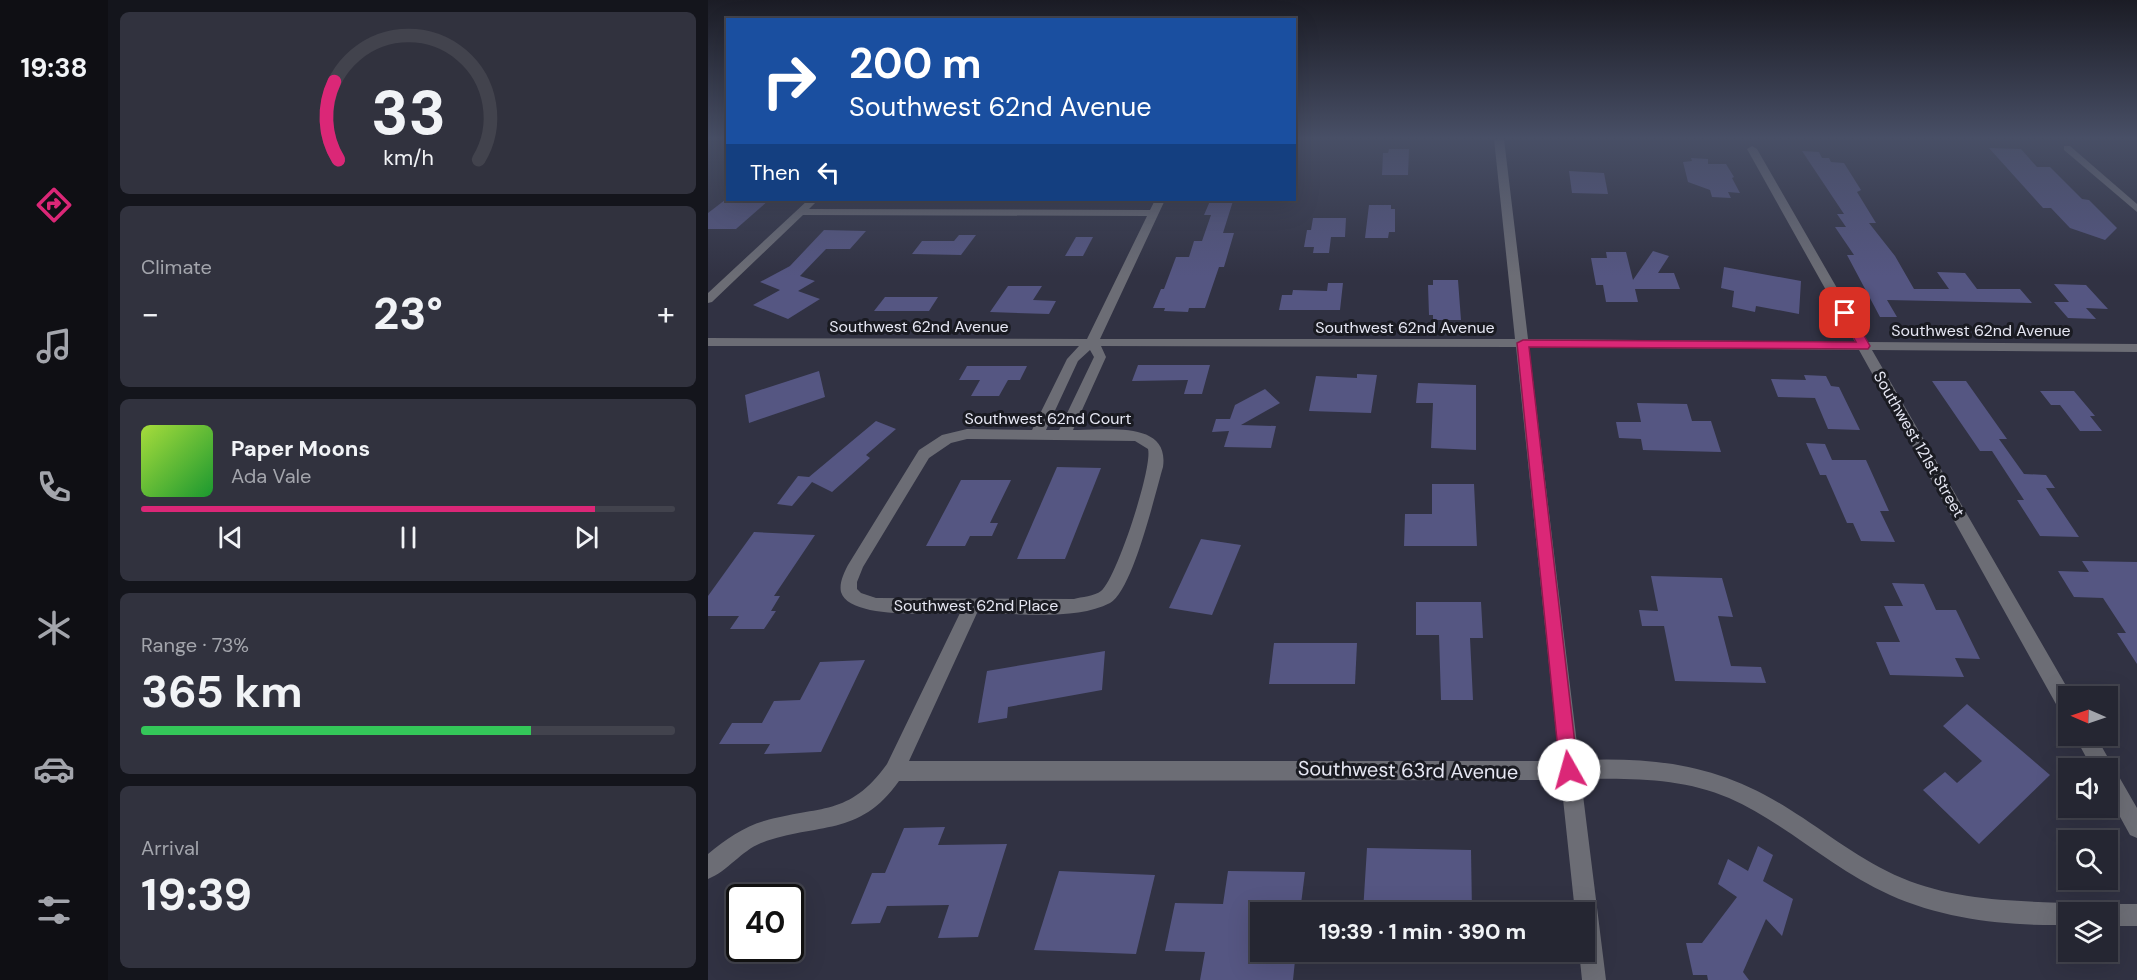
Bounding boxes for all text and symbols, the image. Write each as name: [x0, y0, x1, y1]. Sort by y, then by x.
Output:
text: 200 m: [849, 36, 982, 91]
icon: right: [750, 42, 828, 120]
text: 19:38: [20, 50, 88, 85]
text: 33: [370, 72, 446, 153]
text: Southwest 62nd Avenue: [849, 89, 1152, 124]
text: km/h: [383, 144, 433, 172]
icon: left: [812, 156, 845, 189]
text: Then: [750, 158, 800, 187]
icon: directions: [33, 184, 75, 226]
text: Climate: [141, 254, 212, 280]
text: 23°: [373, 284, 443, 343]
pin: [1819, 287, 1870, 338]
text: −: [141, 292, 159, 335]
text: +: [657, 292, 675, 335]
icon: arrive: [1828, 296, 1861, 329]
street label: Southwest 62nd Avenue: [829, 316, 1009, 337]
street label: Southwest 62nd Avenue: [1315, 317, 1495, 338]
street label: Southwest 62nd Avenue: [1891, 320, 2071, 341]
icon: music: [33, 325, 75, 367]
street label: Southwest 121st Street: [1869, 367, 1969, 521]
street label: Southwest 62nd Court: [964, 408, 1132, 429]
text: Paper Moons: [231, 434, 370, 463]
text: Ada Vale: [231, 463, 311, 489]
icon: phone: [33, 466, 75, 508]
icon: previous: [214, 521, 247, 554]
icon: pause: [392, 521, 425, 554]
icon: next: [570, 521, 603, 554]
street label: Southwest 62nd Place: [894, 595, 1058, 616]
icon: climate: [33, 607, 75, 649]
text: Range · 73%: [141, 632, 249, 658]
text: 365 km: [141, 662, 303, 721]
north arrow: [2058, 686, 2118, 746]
map controls: [2058, 686, 2118, 962]
position arrow: [1537, 738, 1601, 802]
icon: car: [33, 748, 75, 790]
street label: Southwest 63rd Avenue: [1298, 755, 1518, 785]
button: sound: [2058, 758, 2118, 818]
button: search: [2058, 830, 2118, 890]
text: Arrival: [141, 835, 199, 861]
text: 19:39: [141, 865, 252, 924]
speed limit sign: 40: [726, 884, 804, 962]
icon: filters: [33, 889, 75, 931]
button: layers: [2058, 902, 2118, 962]
text: 19:39 · 1 min · 390 m: [1319, 917, 1526, 946]

